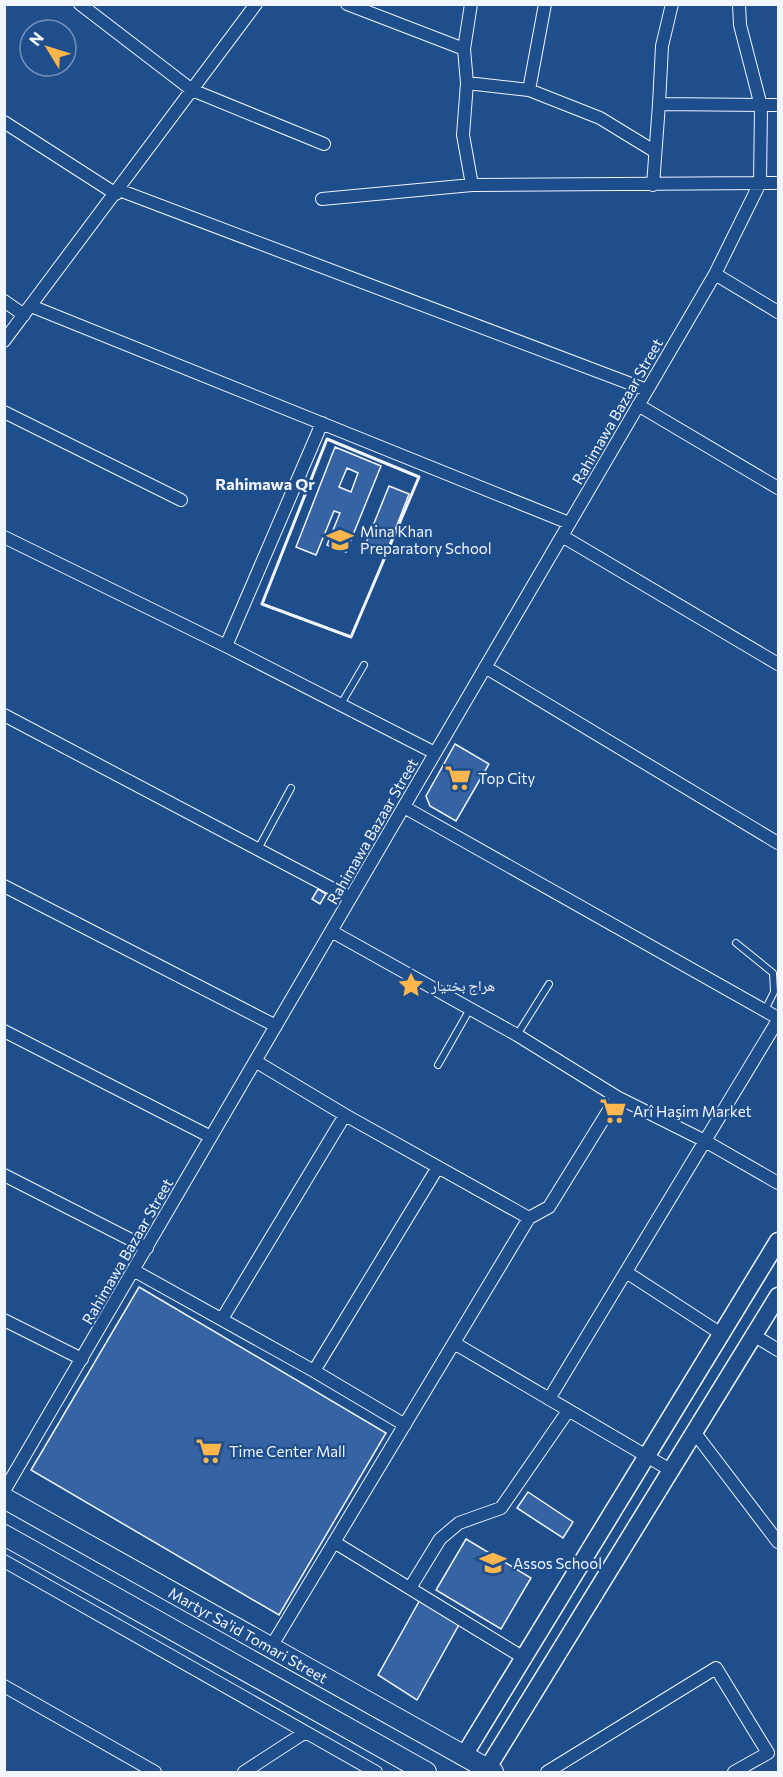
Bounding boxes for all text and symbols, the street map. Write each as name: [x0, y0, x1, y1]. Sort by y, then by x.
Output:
north arrow: [18, 18, 78, 78]
text: N: [25, 28, 47, 49]
street label: Rahimawa Bazaar Street: [568, 335, 666, 487]
district label: Rahimawa Qr: [215, 474, 315, 493]
place label: Mina Khan Preparatory School: [360, 522, 492, 557]
school or university icon: Mina Khan Preparatory School: [325, 525, 355, 555]
street label: Rahimawa Bazaar Street: [323, 755, 421, 907]
supermarket icon: Top City: [443, 763, 473, 793]
place label: Top City: [478, 769, 535, 787]
place icon: هراج بختيار: [396, 970, 426, 1000]
place label: هراج بختيار: [430, 976, 495, 996]
supermarket icon: Arî Haşim Market: [598, 1096, 628, 1126]
place label: Arî Haşim Market: [633, 1102, 752, 1120]
street label: Rahimawa Bazaar Street: [78, 1175, 176, 1327]
supermarket icon: Time Center Mall: [194, 1436, 224, 1466]
place label: Time Center Mall: [229, 1442, 346, 1460]
school or university icon: Assos School: [478, 1548, 508, 1578]
place label: Assos School: [513, 1554, 602, 1572]
street label: Martyr Sa'id Tomari Street: [166, 1583, 331, 1687]

